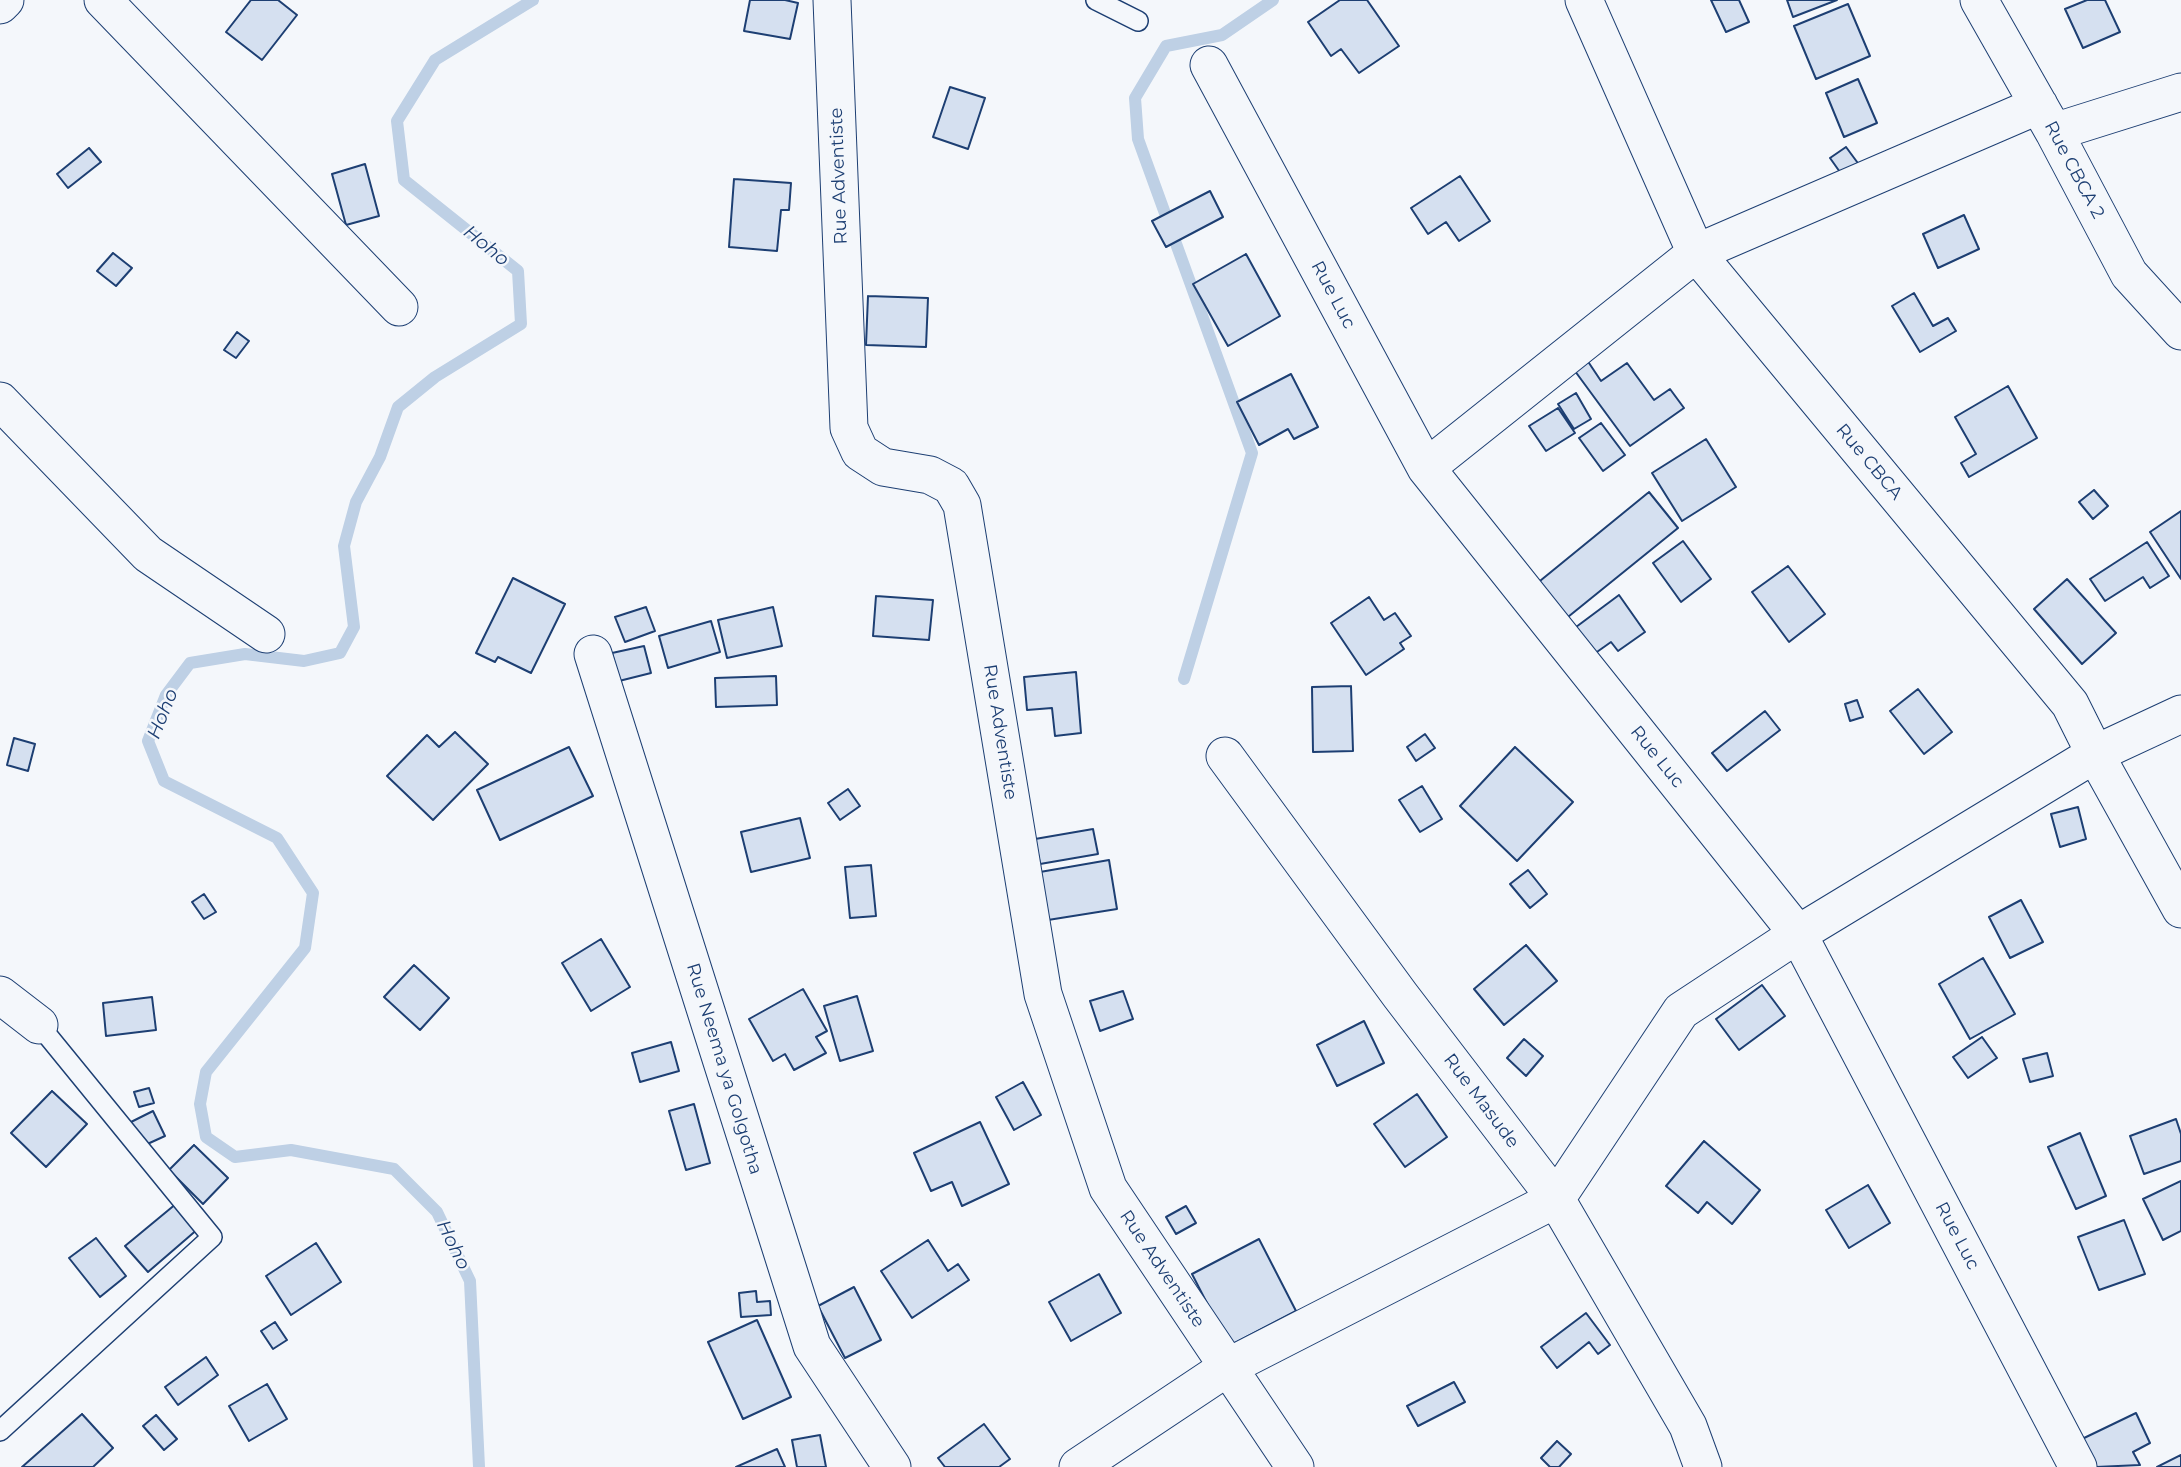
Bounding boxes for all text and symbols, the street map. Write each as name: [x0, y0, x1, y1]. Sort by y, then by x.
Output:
street label: Rue Adventiste: [826, 107, 852, 245]
street label: Rue CBCA 2: [2039, 118, 2109, 222]
water label: Hoho: [459, 221, 513, 271]
street label: Rue Luc: [1306, 258, 1360, 332]
street label: Rue CBCA: [1831, 420, 1907, 504]
street label: Rue Adventiste: [979, 663, 1021, 801]
water label: Hoho: [143, 686, 183, 742]
street label: Rue Luc: [1626, 722, 1688, 792]
street label: Rue Neema ya Golgotha: [682, 961, 766, 1177]
street label: Rue Masude: [1439, 1050, 1523, 1152]
street label: Rue Luc: [1930, 1199, 1984, 1273]
street label: Rue Adventiste: [1115, 1206, 1209, 1332]
water label: Hoho: [431, 1217, 475, 1273]

